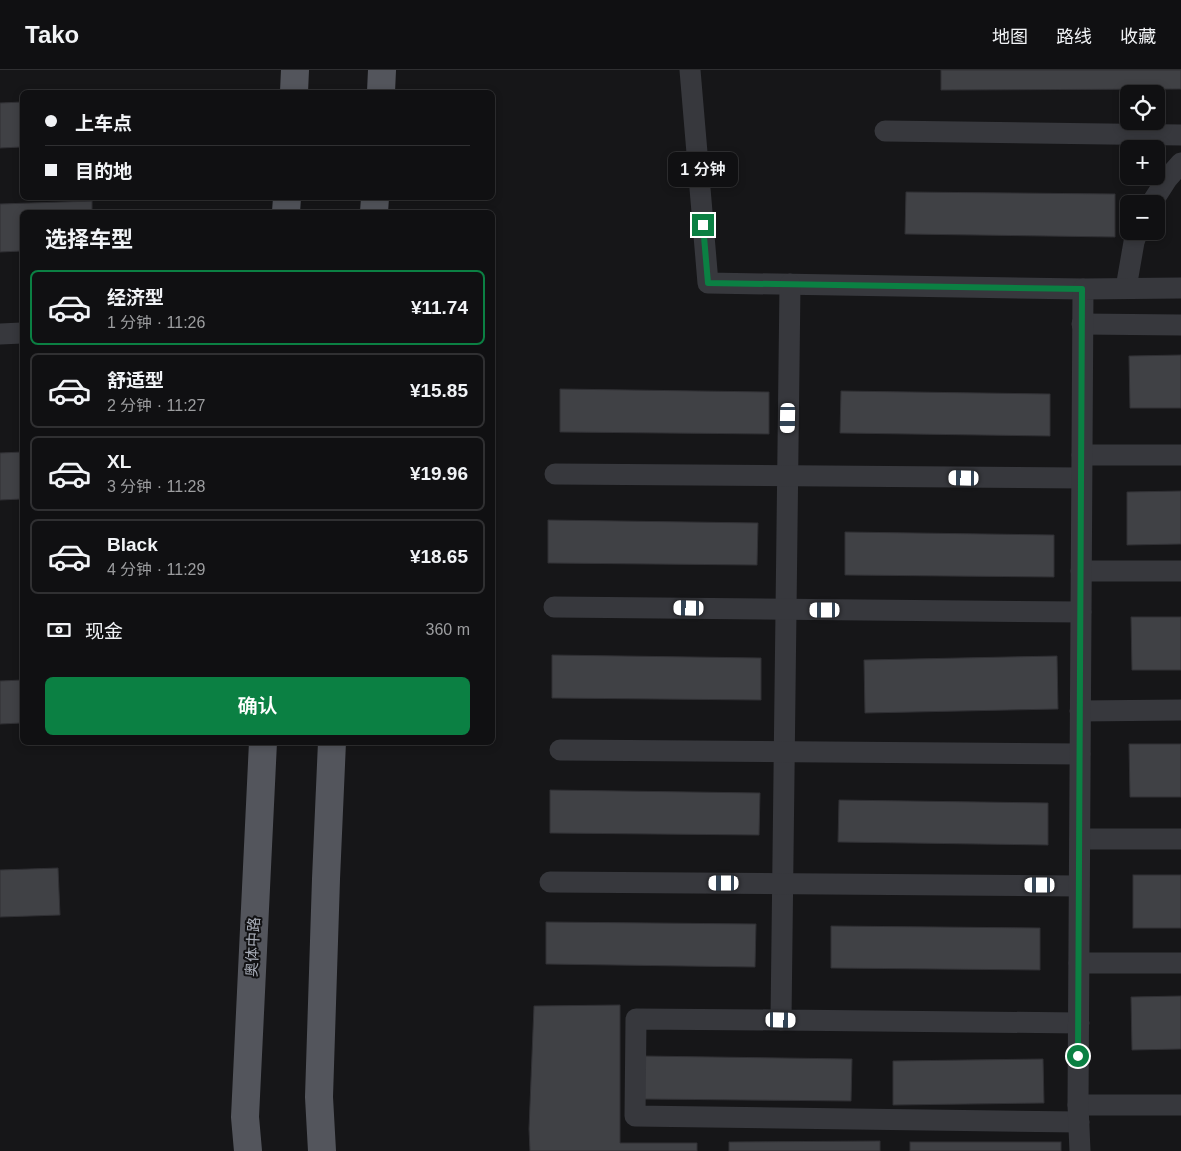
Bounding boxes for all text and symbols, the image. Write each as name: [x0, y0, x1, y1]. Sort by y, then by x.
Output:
text: Tako: [25, 21, 79, 48]
text: 地图: [992, 27, 1028, 47]
text: 路线: [1056, 27, 1092, 47]
text: 收藏: [1120, 27, 1156, 47]
map controls: [1120, 85, 1165, 240]
button: locate: [1120, 85, 1165, 130]
text: 上车点: [75, 113, 132, 134]
button: +: [1120, 140, 1165, 185]
callout: 1 分钟: [668, 152, 738, 188]
text: 目的地: [75, 161, 132, 182]
text: 1 分钟: [680, 161, 726, 178]
button: −: [1120, 195, 1165, 240]
route end: [692, 214, 714, 236]
text: 选择车型: [45, 227, 133, 252]
icon: car: [47, 285, 92, 330]
text: 经济型: [107, 287, 164, 308]
text: ¥11.74: [411, 297, 468, 318]
text: 1 分钟 · 11:26: [107, 314, 205, 331]
icon: car: [47, 368, 92, 413]
text: 舒适型: [107, 370, 164, 391]
text: ¥15.85: [410, 380, 468, 401]
text: 2 分钟 · 11:27: [107, 397, 205, 414]
car: [780, 403, 795, 433]
icon: car: [47, 451, 92, 496]
text: XL: [107, 451, 131, 472]
text: ¥19.96: [410, 463, 468, 484]
car: [948, 470, 979, 486]
text: 3 分钟 · 11:28: [107, 478, 205, 495]
icon: car: [47, 534, 92, 579]
text: Black: [107, 534, 158, 555]
text: ¥18.65: [410, 546, 468, 567]
text: 4 分钟 · 11:29: [107, 561, 205, 578]
car: [673, 600, 704, 616]
car: [810, 603, 840, 618]
icon: cash: [45, 616, 73, 644]
text: 现金: [85, 621, 123, 642]
text: 360 m: [426, 621, 470, 638]
button: 确认: [45, 677, 470, 735]
car: [709, 876, 739, 891]
car: [1025, 878, 1055, 893]
street label: 奥体中路: [242, 917, 263, 977]
car: [765, 1012, 796, 1028]
route start: [1067, 1045, 1089, 1067]

